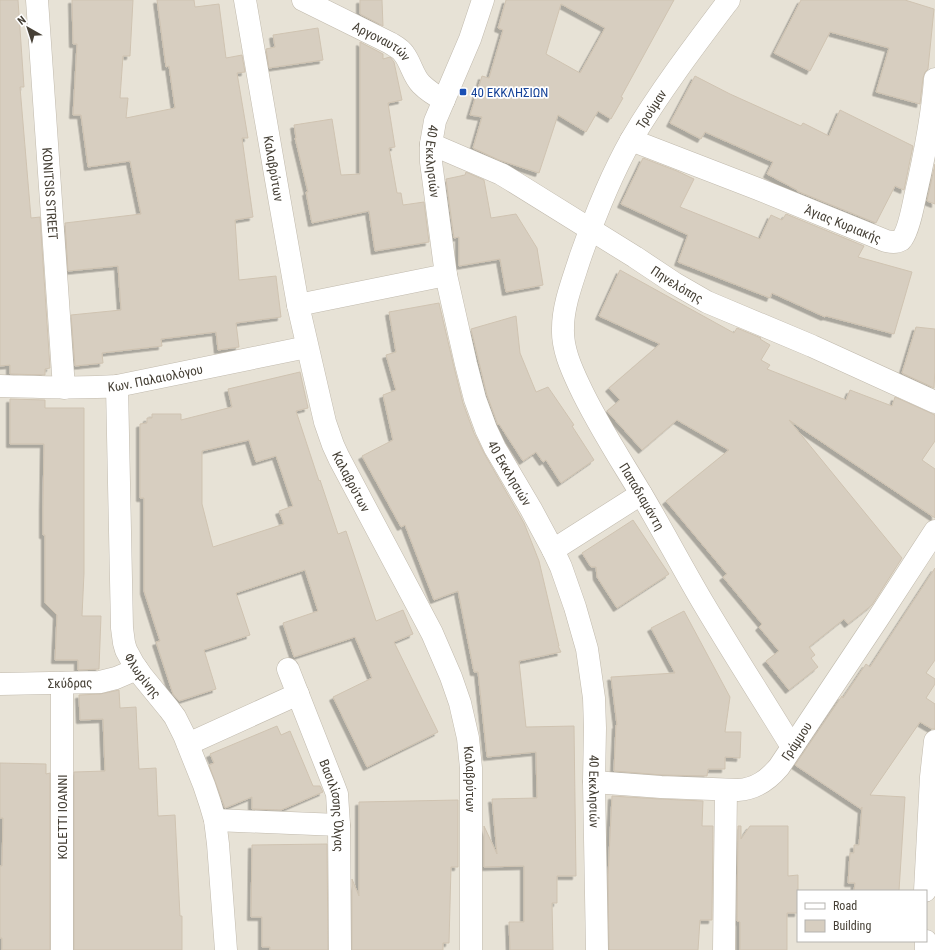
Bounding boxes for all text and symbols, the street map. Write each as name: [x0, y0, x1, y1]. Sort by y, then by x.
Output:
north arrow: [8, 8, 48, 48]
text: N: [15, 13, 29, 28]
street label: Αργοναυτών: [350, 19, 414, 64]
place label: 40 ΕΚΚΛΗΣΙΩΝ: [471, 85, 548, 100]
marker: 40 ΕΚΚΛΗΣΙΩΝ: [458, 87, 468, 97]
street label: Τρούμαν: [633, 87, 670, 132]
street label: 40 Εκκλησιών: [423, 124, 443, 199]
street label: Καλαβρύτων: [261, 135, 287, 203]
street label: KONITSIS STREET: [39, 147, 61, 240]
street label: Άγιας Κυριακής: [802, 202, 883, 246]
street label: Πηνελόπης: [648, 263, 706, 306]
street label: Κων. Παλαιολόγου: [107, 362, 204, 395]
street label: 40 Εκκλησιών: [485, 438, 535, 509]
street label: Καλαβρύτων: [329, 449, 374, 515]
street label: Παπαδιαμάντη: [616, 460, 667, 533]
street label: Φλωρίνης: [121, 651, 164, 701]
street label: Σκύδρας: [47, 675, 93, 691]
street label: Γράμμου: [779, 719, 815, 763]
street label: Καλαβρύτων: [461, 745, 478, 813]
street label: 40 Εκκλησιών: [586, 755, 602, 828]
street label: Βασιλίσσης Όλγας: [316, 757, 346, 852]
street label: KOLETTI IOANNI: [55, 774, 70, 860]
legend: [797, 890, 927, 942]
text: Road: [833, 899, 857, 913]
text: Building: [833, 919, 871, 933]

